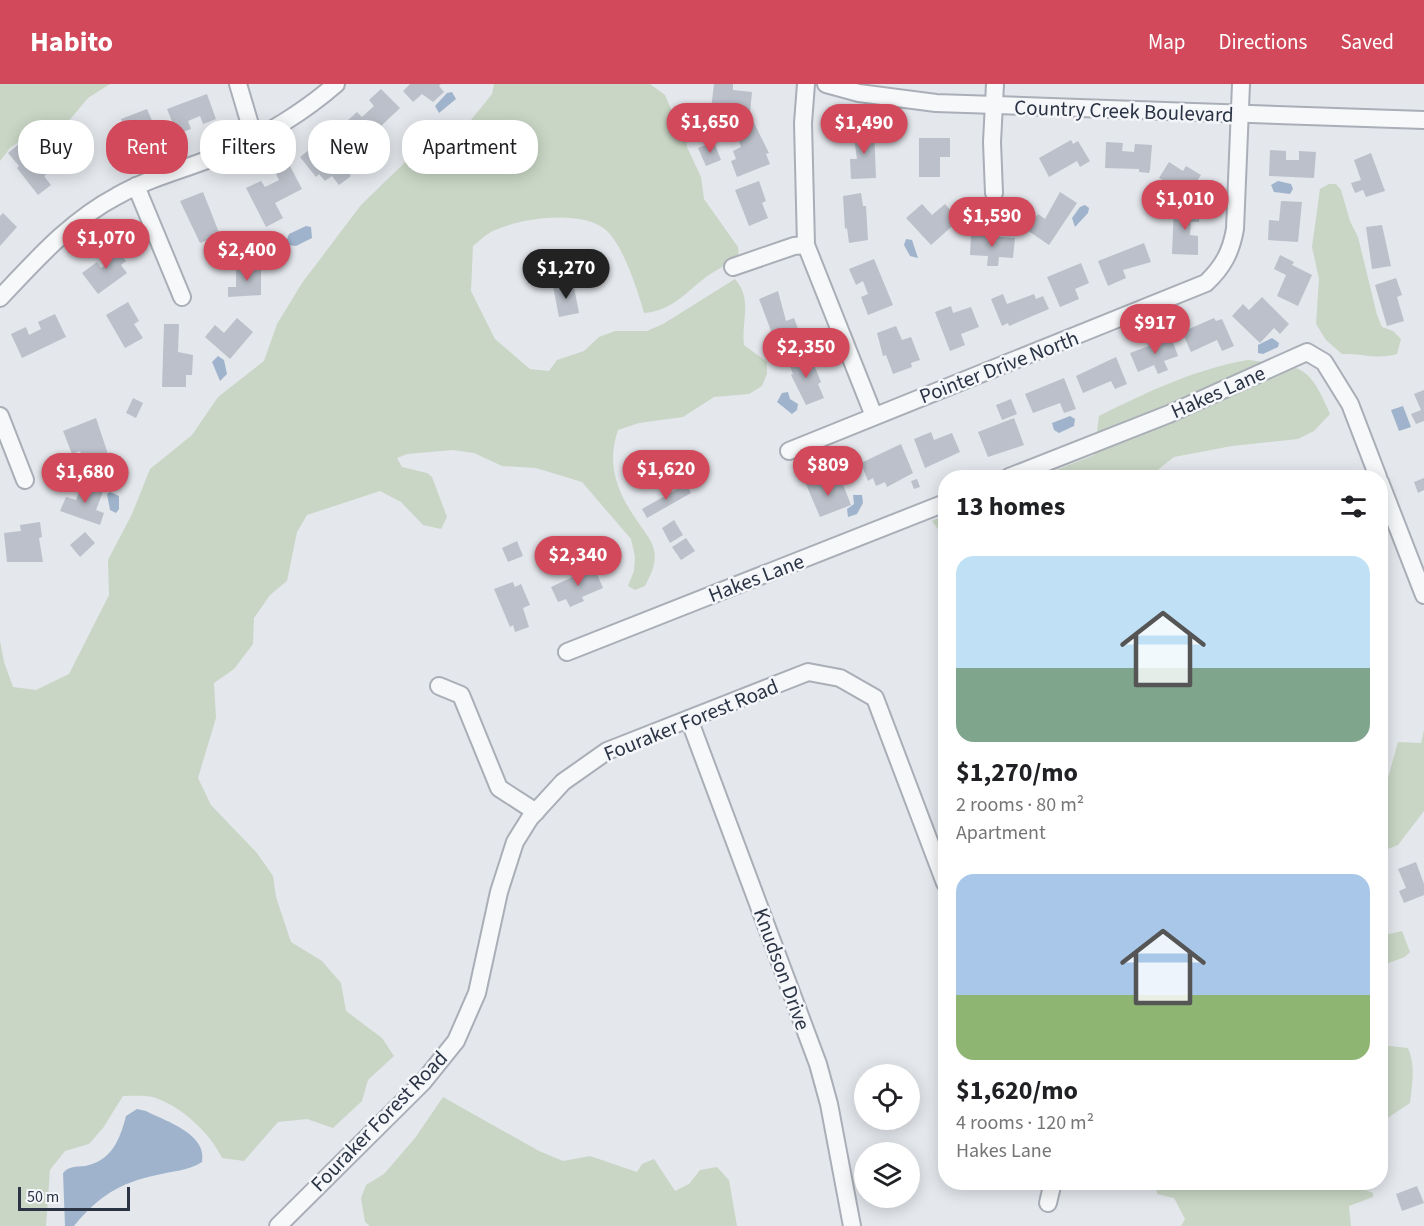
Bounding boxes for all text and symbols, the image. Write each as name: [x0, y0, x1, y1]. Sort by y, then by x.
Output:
text: Habito: [30, 22, 113, 62]
text: Map: [1148, 27, 1186, 57]
text: Directions: [1219, 27, 1307, 57]
text: Saved: [1340, 27, 1394, 57]
street label: Country Creek Boulevard: [1014, 92, 1234, 130]
pin: $1,650: [661, 103, 759, 154]
pin: $1,490: [815, 104, 913, 155]
text: $1,650: [681, 108, 739, 136]
text: $1,490: [835, 109, 893, 137]
chip: Buy: [18, 120, 94, 174]
chip: Rent: [106, 120, 188, 174]
chip: Filters: [200, 120, 296, 174]
chip: New: [308, 120, 390, 174]
chip: Apartment: [402, 120, 538, 174]
pin: $1,010: [1136, 180, 1234, 231]
text: $1,010: [1156, 185, 1214, 213]
pin: $1,590: [943, 197, 1041, 248]
text: $1,590: [963, 202, 1021, 230]
pin: $1,070: [57, 219, 155, 270]
text: $1,070: [77, 224, 135, 252]
pin: $2,400: [198, 231, 296, 282]
text: $2,400: [218, 236, 276, 264]
pin: $1,270: [517, 249, 615, 300]
text: $1,270: [537, 254, 595, 282]
pin: $917: [1119, 304, 1191, 355]
text: $917: [1134, 309, 1176, 337]
street label: Pointer Drive North: [915, 323, 1083, 411]
pin: $2,350: [757, 328, 855, 379]
text: $2,350: [777, 333, 835, 361]
street label: Hakes Lane: [1166, 358, 1270, 426]
pin: $809: [792, 446, 864, 497]
pin: $1,620: [617, 450, 715, 501]
text: $809: [807, 451, 849, 479]
pin: $1,680: [36, 453, 134, 504]
text: $1,620: [637, 455, 695, 483]
text: $1,680: [56, 458, 114, 486]
text: 13 homes: [956, 488, 1065, 525]
icon: filters: [1337, 490, 1370, 523]
pin: $2,340: [529, 536, 627, 587]
text: $2,340: [549, 541, 607, 569]
street label: Hakes Lane: [704, 546, 808, 610]
icon: home: [1109, 595, 1217, 703]
street label: Fouraker Forest Road: [599, 671, 783, 769]
text: $1,270/mo: [956, 754, 1078, 791]
text: 2 rooms · 80 m²: [956, 791, 1084, 819]
text: Apartment: [956, 819, 1046, 847]
street label: Knudson Drive: [746, 904, 818, 1034]
icon: home: [1109, 913, 1217, 1021]
street label: Fouraker Forest Road: [304, 1044, 454, 1198]
map controls: [854, 1064, 920, 1208]
button: locate: [854, 1064, 920, 1130]
text: $1,620/mo: [956, 1072, 1078, 1109]
text: 4 rooms · 120 m²: [956, 1109, 1094, 1137]
text: Hakes Lane: [956, 1137, 1052, 1165]
button: layers: [854, 1142, 920, 1208]
scale bar: [18, 1184, 130, 1212]
text: 50 m: [27, 1186, 59, 1208]

